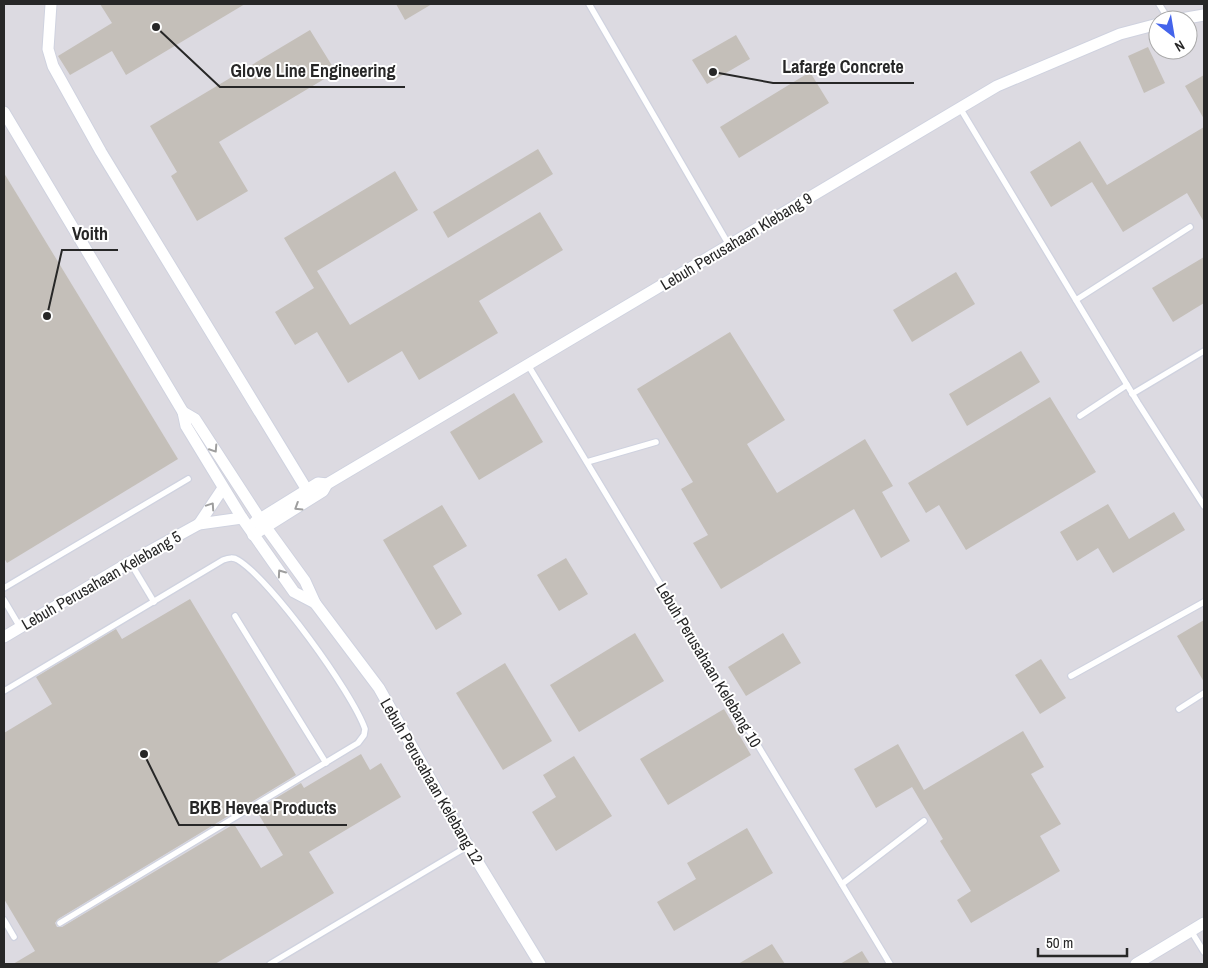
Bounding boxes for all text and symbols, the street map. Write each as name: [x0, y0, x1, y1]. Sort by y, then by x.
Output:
north arrow: [1148, 10, 1198, 60]
text: N: [1172, 36, 1188, 56]
callout: Lafarge Concrete: [773, 50, 914, 83]
callout: Glove Line Engineering: [220, 54, 405, 87]
text: Lafarge Concrete: [782, 54, 904, 79]
text: Glove Line Engineering: [231, 58, 395, 83]
street label: Lebuh Perusahaan Klebang 9: [656, 187, 816, 295]
callout: Voith: [62, 217, 118, 250]
text: Voith: [72, 221, 108, 246]
one-way arrow: [208, 443, 217, 452]
one-way arrow: [294, 501, 304, 510]
one-way arrow: [205, 502, 214, 512]
street label: Lebuh Perusahaan Kelebang 5: [17, 525, 185, 635]
one-way arrow: [278, 569, 287, 579]
street label: Lebuh Perusahaan Kelebang 10: [651, 579, 767, 751]
street label: Lebuh Perusahaan Kelebang 12: [375, 694, 489, 868]
callout: BKB Hevea Products: [179, 792, 347, 825]
text: BKB Hevea Products: [189, 795, 337, 820]
scale bar: [1038, 926, 1127, 958]
text: 50 m: [1046, 932, 1073, 953]

